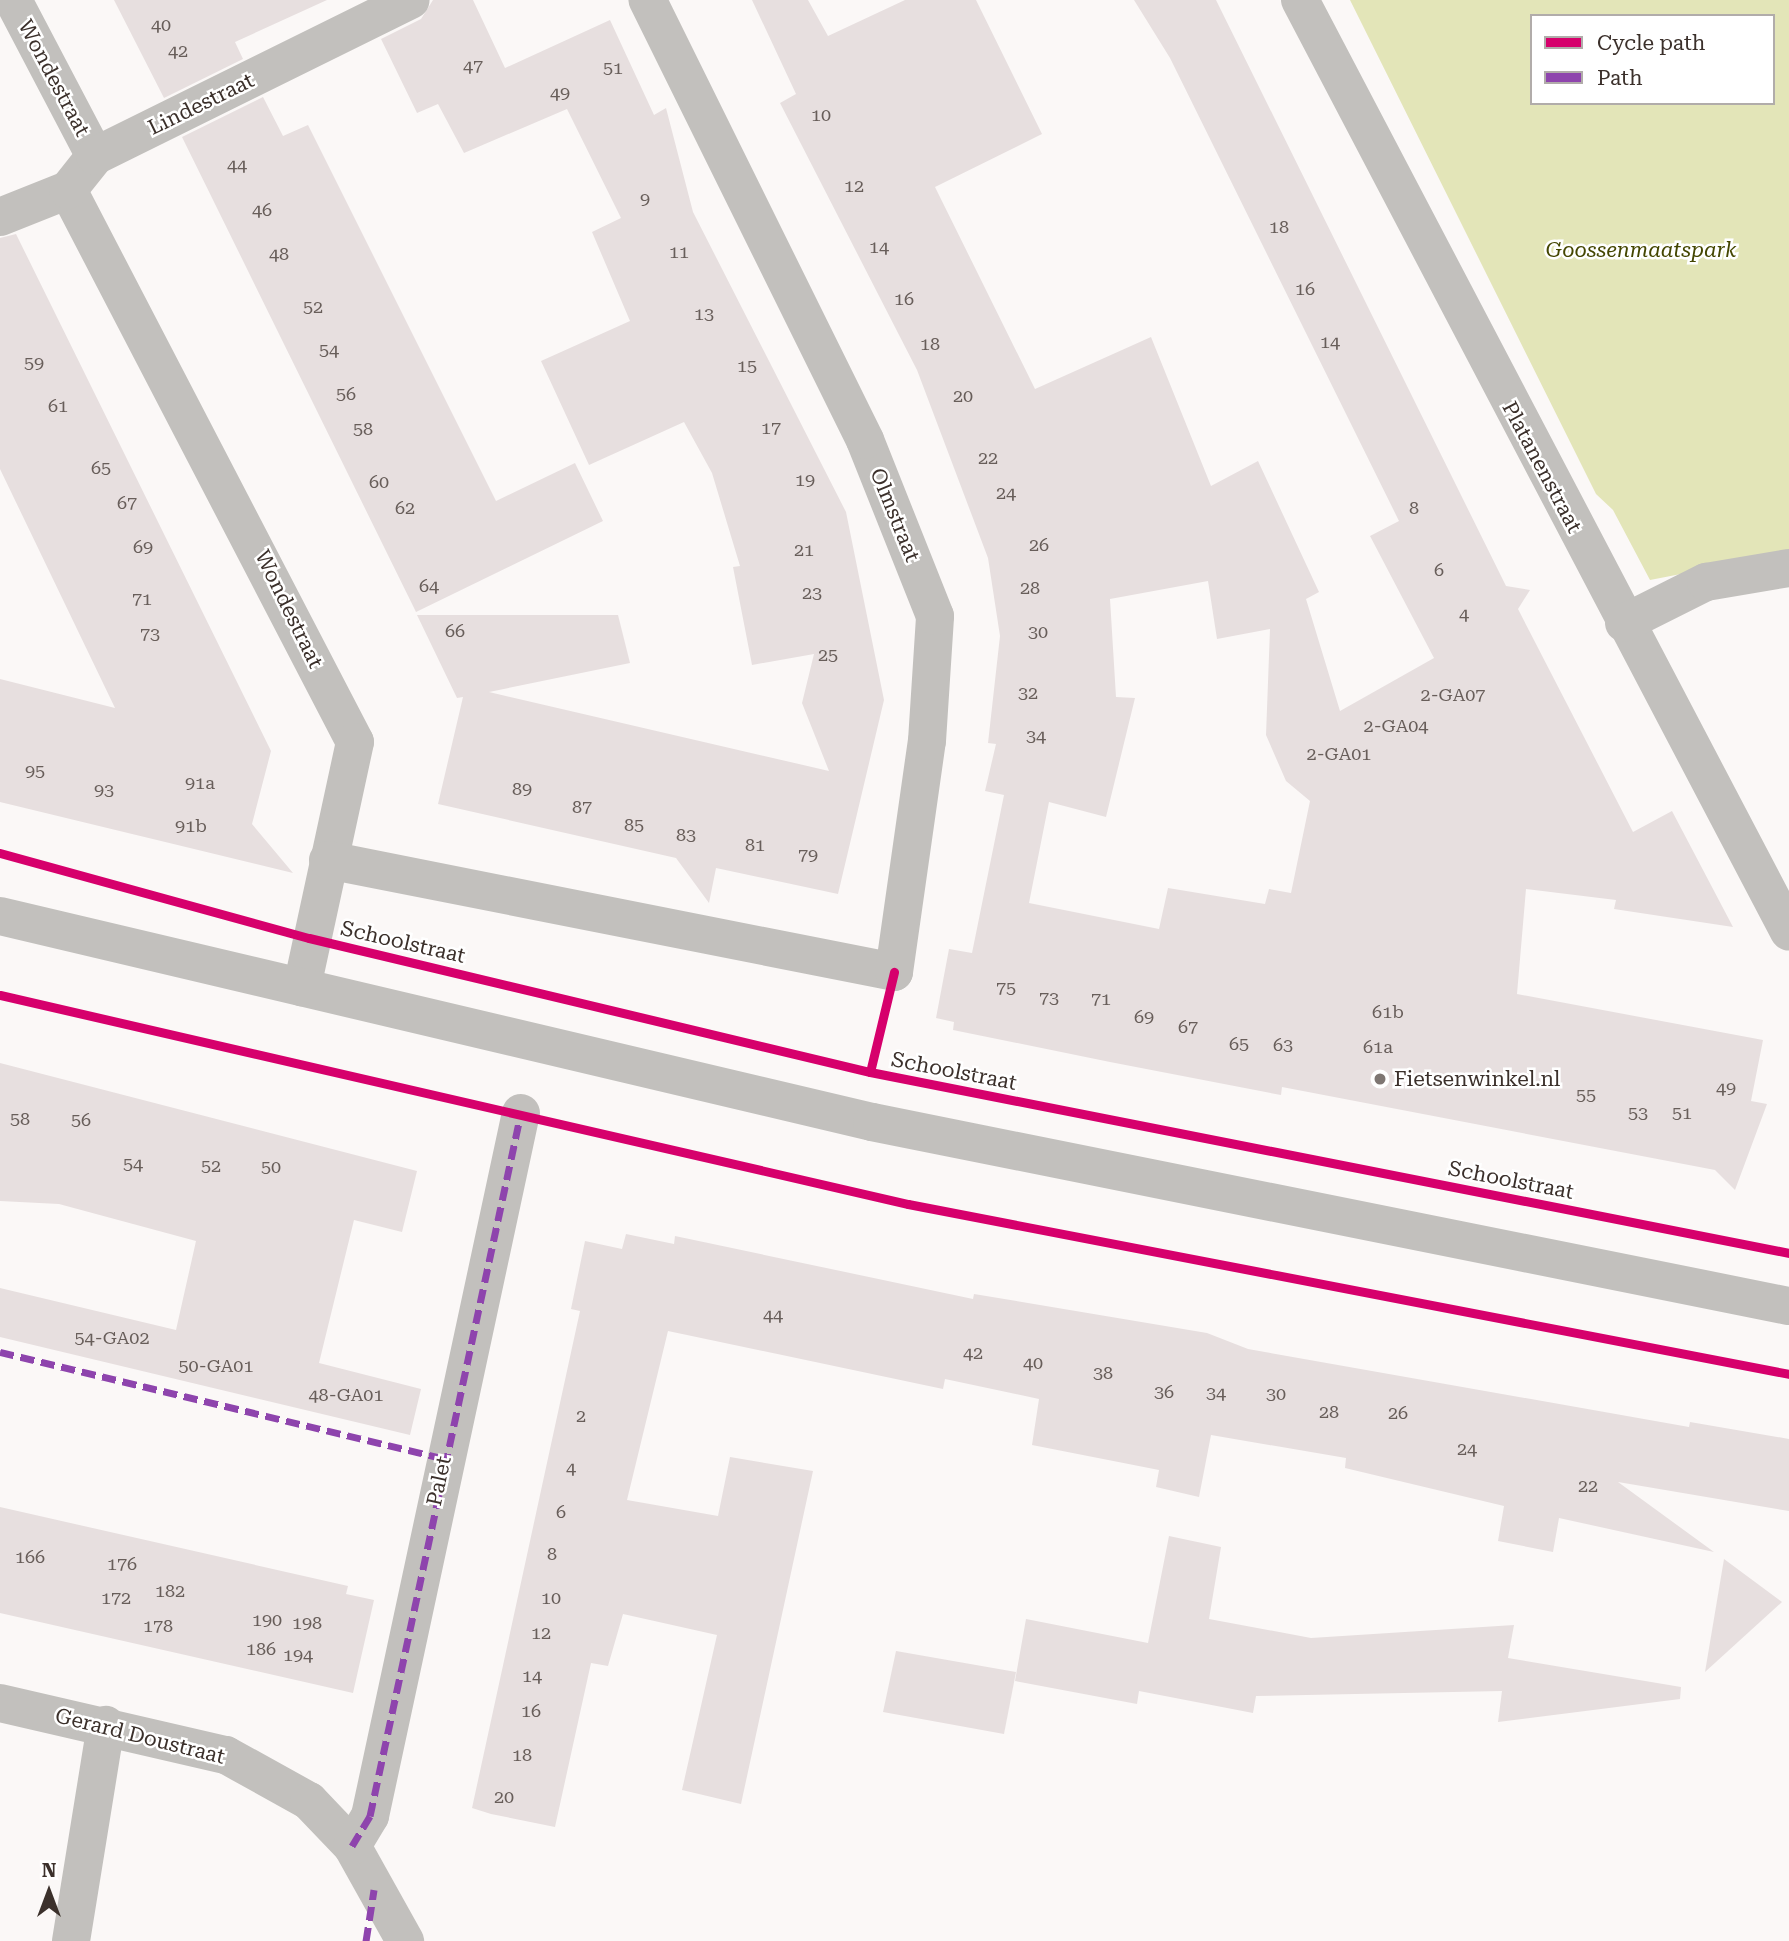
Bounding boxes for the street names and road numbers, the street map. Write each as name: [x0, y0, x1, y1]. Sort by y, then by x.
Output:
street label: Wondestraat: [13, 15, 95, 141]
street label: Lindestraat: [144, 68, 258, 140]
street label: Platanenstraat: [1497, 397, 1587, 537]
street label: Olmstraat: [865, 465, 925, 565]
street label: Wondestraat: [250, 546, 328, 672]
street label: Schoolstraat: [338, 915, 468, 969]
street label: Schoolstraat: [889, 1046, 1019, 1096]
street label: Schoolstraat: [1446, 1155, 1576, 1205]
street label: Palet: [421, 1454, 457, 1508]
street label: Gerard Doustraat: [53, 1703, 227, 1769]

